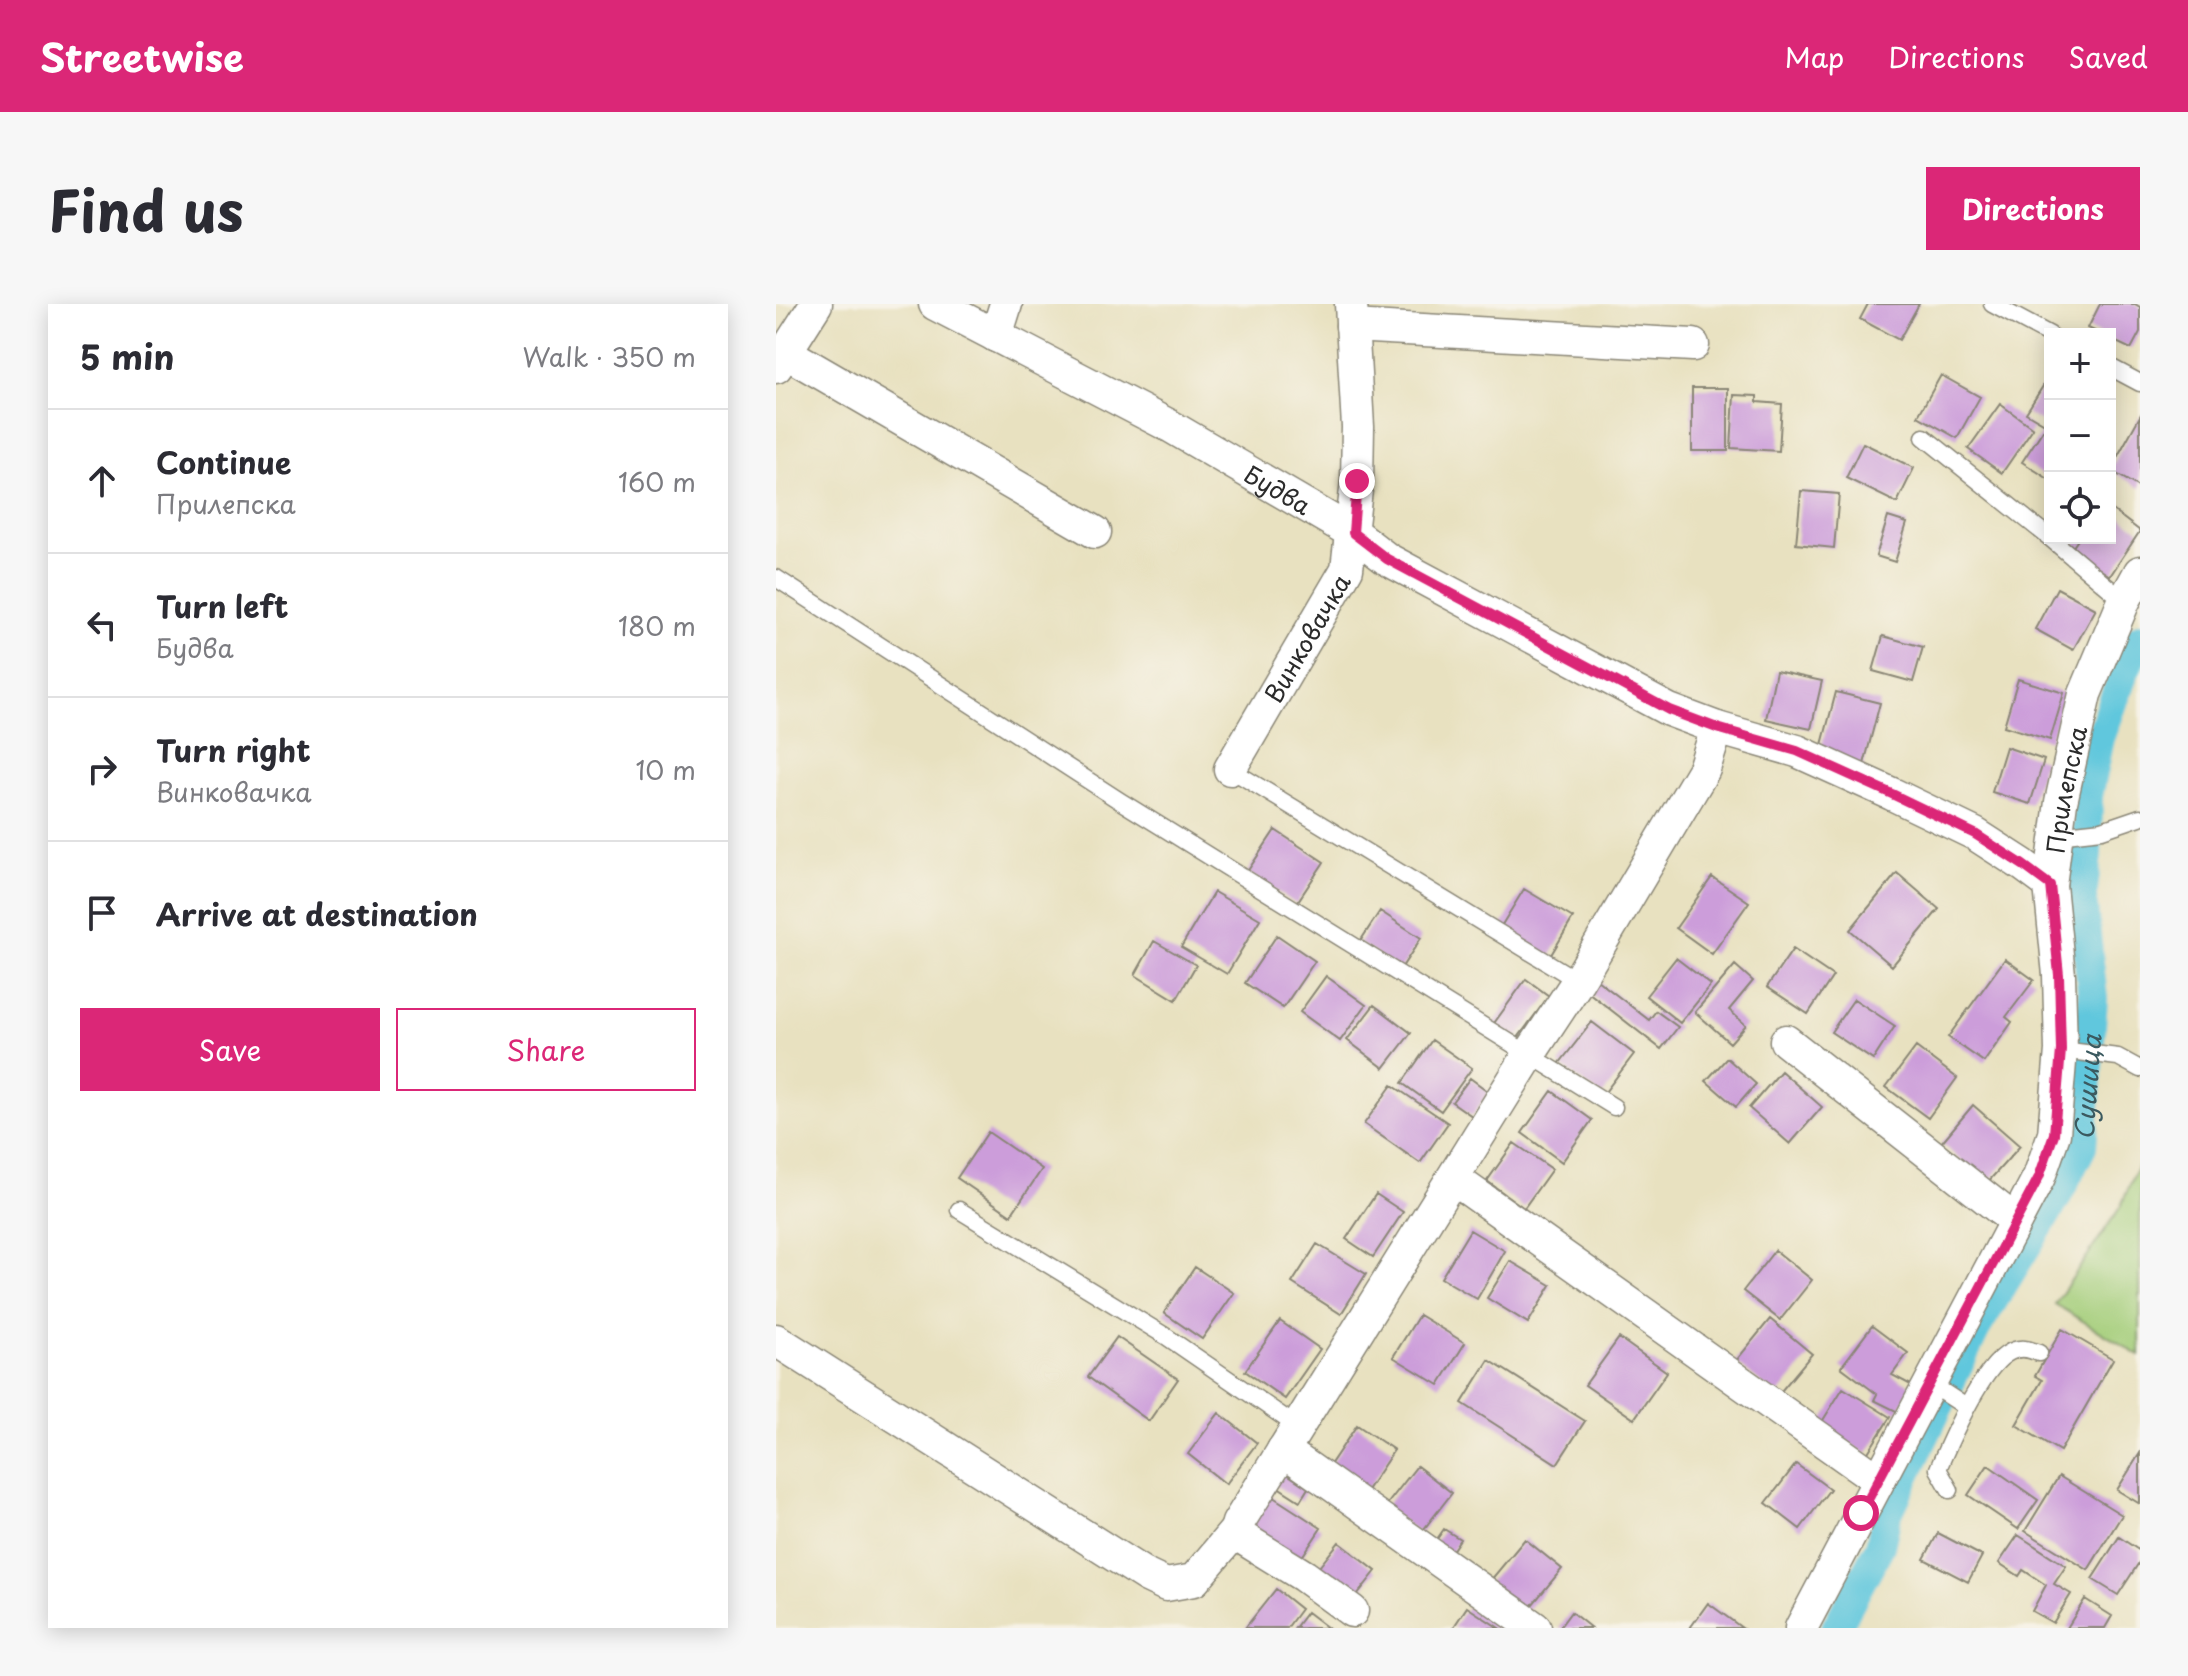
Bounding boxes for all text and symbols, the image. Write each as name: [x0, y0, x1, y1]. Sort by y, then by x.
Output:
text: Streetwise: [40, 28, 244, 85]
text: Map: [1785, 35, 1844, 78]
text: Directions: [1888, 35, 2025, 78]
text: Saved: [2069, 35, 2148, 78]
text: Find us: [48, 166, 244, 251]
button: Directions: [1926, 167, 2140, 250]
map controls: [2044, 328, 2116, 544]
button: +: [2044, 328, 2116, 400]
text: 5 min: [80, 330, 174, 382]
text: Walk · 350 m: [523, 337, 696, 376]
button: −: [2044, 400, 2116, 472]
text: Continue: [156, 439, 291, 484]
street label: Будва: [1238, 456, 1318, 523]
icon: ahead: [80, 459, 124, 503]
text: 160 m: [618, 462, 696, 501]
route end: [1339, 463, 1375, 499]
button: locate: [2044, 472, 2116, 544]
text: Прилепска: [156, 484, 296, 523]
street label: Винковачка: [1255, 567, 1359, 709]
text: Turn left: [156, 583, 288, 628]
icon: left: [80, 603, 124, 647]
text: 180 m: [618, 606, 696, 645]
text: Будва: [156, 628, 234, 667]
street label: Прилепска: [2036, 722, 2095, 855]
text: Turn right: [156, 727, 311, 772]
icon: right: [80, 747, 124, 791]
text: 10 m: [635, 750, 696, 789]
text: Винковачка: [156, 772, 312, 811]
icon: arrive: [80, 891, 124, 935]
text: Arrive at destination: [156, 891, 478, 936]
button: Save: [80, 1008, 380, 1091]
button: Share: [396, 1008, 696, 1091]
water label: Сушица: [2063, 1032, 2110, 1141]
route start: [1843, 1495, 1879, 1531]

